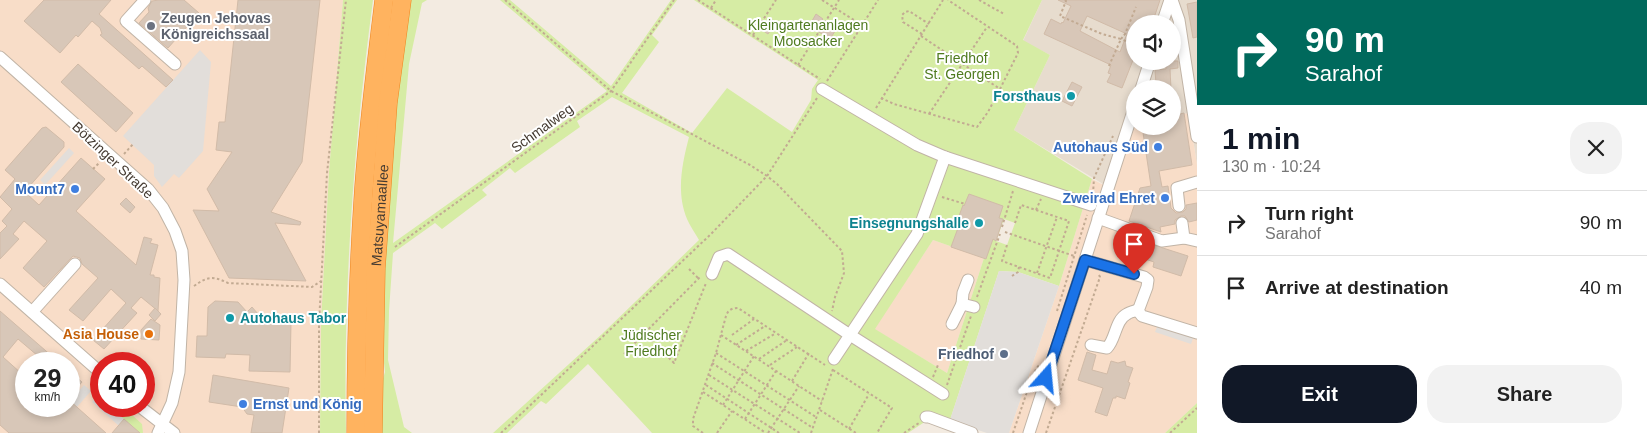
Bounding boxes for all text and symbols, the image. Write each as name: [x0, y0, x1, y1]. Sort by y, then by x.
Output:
place label: Zeugen Jehovas Königreichssaal: [161, 10, 271, 42]
map controls: [1126, 15, 1181, 135]
button: sound: [1126, 15, 1181, 70]
park label: Kleingartenanlagen Moosacker: [748, 17, 868, 49]
marker: Zeugen Jehovas Königreichssaal: [145, 20, 157, 32]
icon: right: [1222, 20, 1287, 85]
text: 90 m: [1305, 20, 1385, 59]
park label: Friedhof St. Georgen: [924, 50, 1000, 82]
text: Sarahof: [1305, 61, 1382, 86]
button: layers: [1126, 80, 1181, 135]
place label: Forsthaus: [993, 88, 1061, 104]
marker: Forsthaus: [1065, 90, 1077, 102]
street label: Schmalweg: [508, 100, 576, 156]
street label: Bötzinger Straße: [69, 118, 157, 202]
text: 1 min: [1222, 122, 1300, 155]
button: close: [1570, 122, 1622, 174]
place label: Autohaus Süd: [1053, 139, 1148, 155]
marker: Autohaus Süd: [1152, 141, 1164, 153]
text: 130 m · 10:24: [1222, 158, 1321, 175]
street label: Matsuyamaallee: [368, 163, 392, 267]
place label: Mount7: [15, 181, 65, 197]
marker: Mount7: [69, 183, 81, 195]
place label: Zweirad Ehret: [1062, 190, 1155, 206]
marker: Zweirad Ehret: [1159, 192, 1171, 204]
text: Turn right: [1265, 203, 1353, 224]
icon: right: [1222, 209, 1250, 237]
text: 90 m: [1580, 212, 1622, 233]
place label: Einsegnungshalle: [849, 215, 969, 231]
marker: Einsegnungshalle: [973, 217, 985, 229]
pin: [1113, 223, 1155, 274]
text: Sarahof: [1265, 225, 1321, 242]
icon: arrive: [1120, 230, 1148, 258]
icon: arrive: [1222, 274, 1250, 302]
text: Arrive at destination: [1265, 277, 1449, 298]
text: 40 m: [1580, 277, 1622, 298]
place label: Autohaus Tabor: [240, 310, 347, 326]
marker: Autohaus Tabor: [224, 312, 236, 324]
place label: Asia House: [63, 326, 139, 342]
park label: Jüdischer Friedhof: [621, 327, 681, 359]
marker: Asia House: [143, 328, 155, 340]
place label: Friedhof: [938, 346, 994, 362]
marker: Friedhof: [998, 348, 1010, 360]
position arrow: [1019, 351, 1071, 403]
speed limit sign: 40: [90, 352, 155, 417]
text: 29: [34, 364, 61, 392]
button: Exit: [1222, 365, 1417, 423]
button: Share: [1427, 365, 1622, 423]
text: km/h: [34, 390, 61, 404]
place label: Ernst und König: [253, 396, 362, 412]
marker: Ernst und König: [237, 398, 249, 410]

